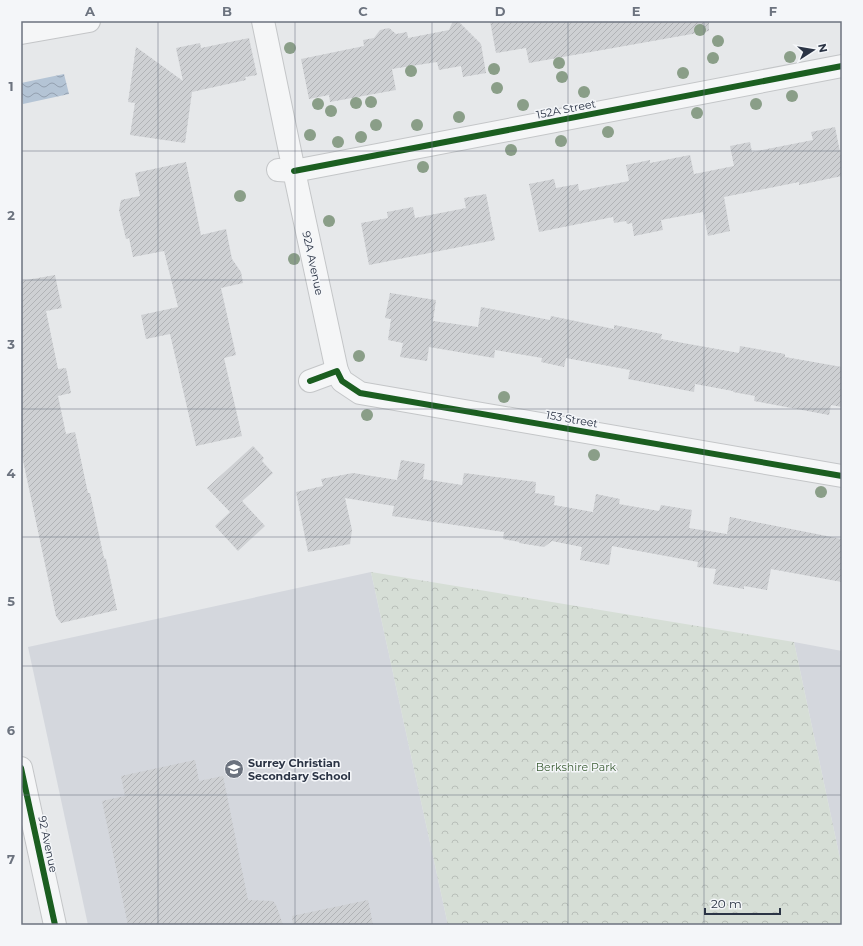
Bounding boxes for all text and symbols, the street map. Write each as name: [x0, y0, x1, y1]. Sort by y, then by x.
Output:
text: A: [84, 3, 96, 19]
text: B: [222, 3, 232, 19]
text: C: [358, 3, 368, 19]
text: D: [495, 3, 506, 19]
text: E: [632, 3, 641, 19]
text: F: [769, 3, 777, 19]
north arrow: [793, 30, 833, 70]
text: N: [815, 42, 831, 54]
text: 1: [8, 78, 14, 94]
street label: 152A Street: [535, 96, 598, 122]
text: 2: [7, 207, 15, 223]
street label: 92A Avenue: [299, 230, 327, 297]
text: 3: [6, 336, 15, 352]
street label: 153 Street: [545, 408, 600, 431]
text: 4: [7, 465, 16, 481]
text: 5: [7, 593, 15, 609]
text: 6: [7, 722, 16, 738]
place label: Surrey Christian Secondary School: [248, 756, 351, 783]
school or university icon: Surrey Christian Secondary School: [223, 758, 245, 780]
park label: Berkshire Park: [536, 760, 617, 774]
street label: 92 Avenue: [35, 814, 61, 874]
text: 7: [7, 851, 15, 867]
scale bar: [705, 890, 780, 916]
text: 20 m: [711, 896, 742, 911]

